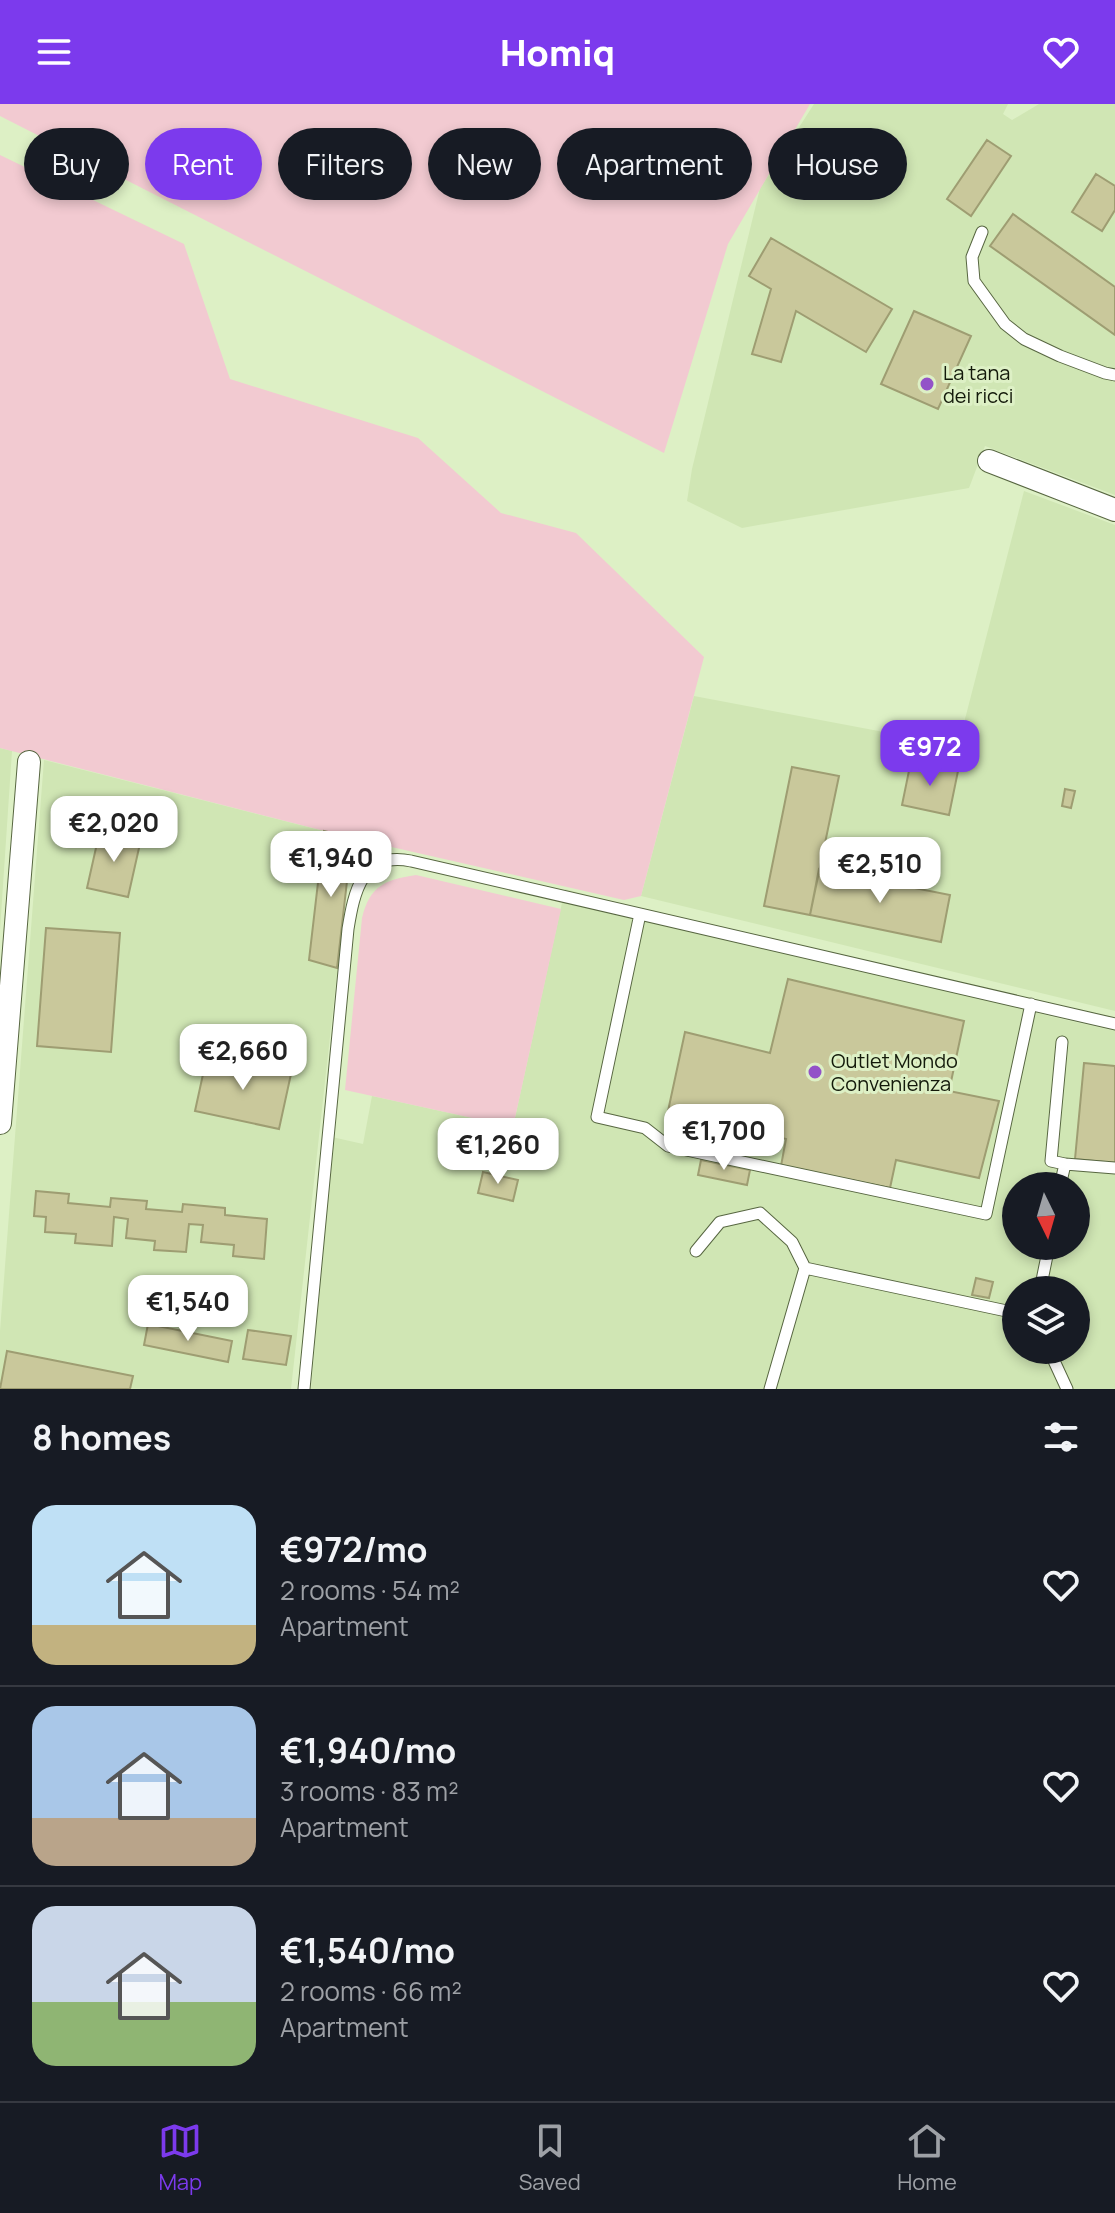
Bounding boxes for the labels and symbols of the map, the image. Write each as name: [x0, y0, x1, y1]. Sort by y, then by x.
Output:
place label: La tana dei ricci: [943, 359, 1013, 409]
marker: La tana dei ricci: [918, 375, 936, 393]
pin: €972: [883, 720, 977, 788]
pin: €2,020: [49, 796, 179, 864]
pin: €1,940: [266, 831, 396, 899]
pin: €2,510: [815, 837, 945, 905]
pin: €2,660: [178, 1024, 308, 1092]
place label: Outlet Mondo Convenienza: [831, 1047, 958, 1097]
marker: Outlet Mondo Convenienza: [806, 1063, 824, 1081]
pin: €1,700: [659, 1104, 789, 1172]
pin: €1,260: [433, 1118, 563, 1186]
north arrow: [1002, 1172, 1090, 1260]
pin: €1,540: [123, 1275, 253, 1343]

